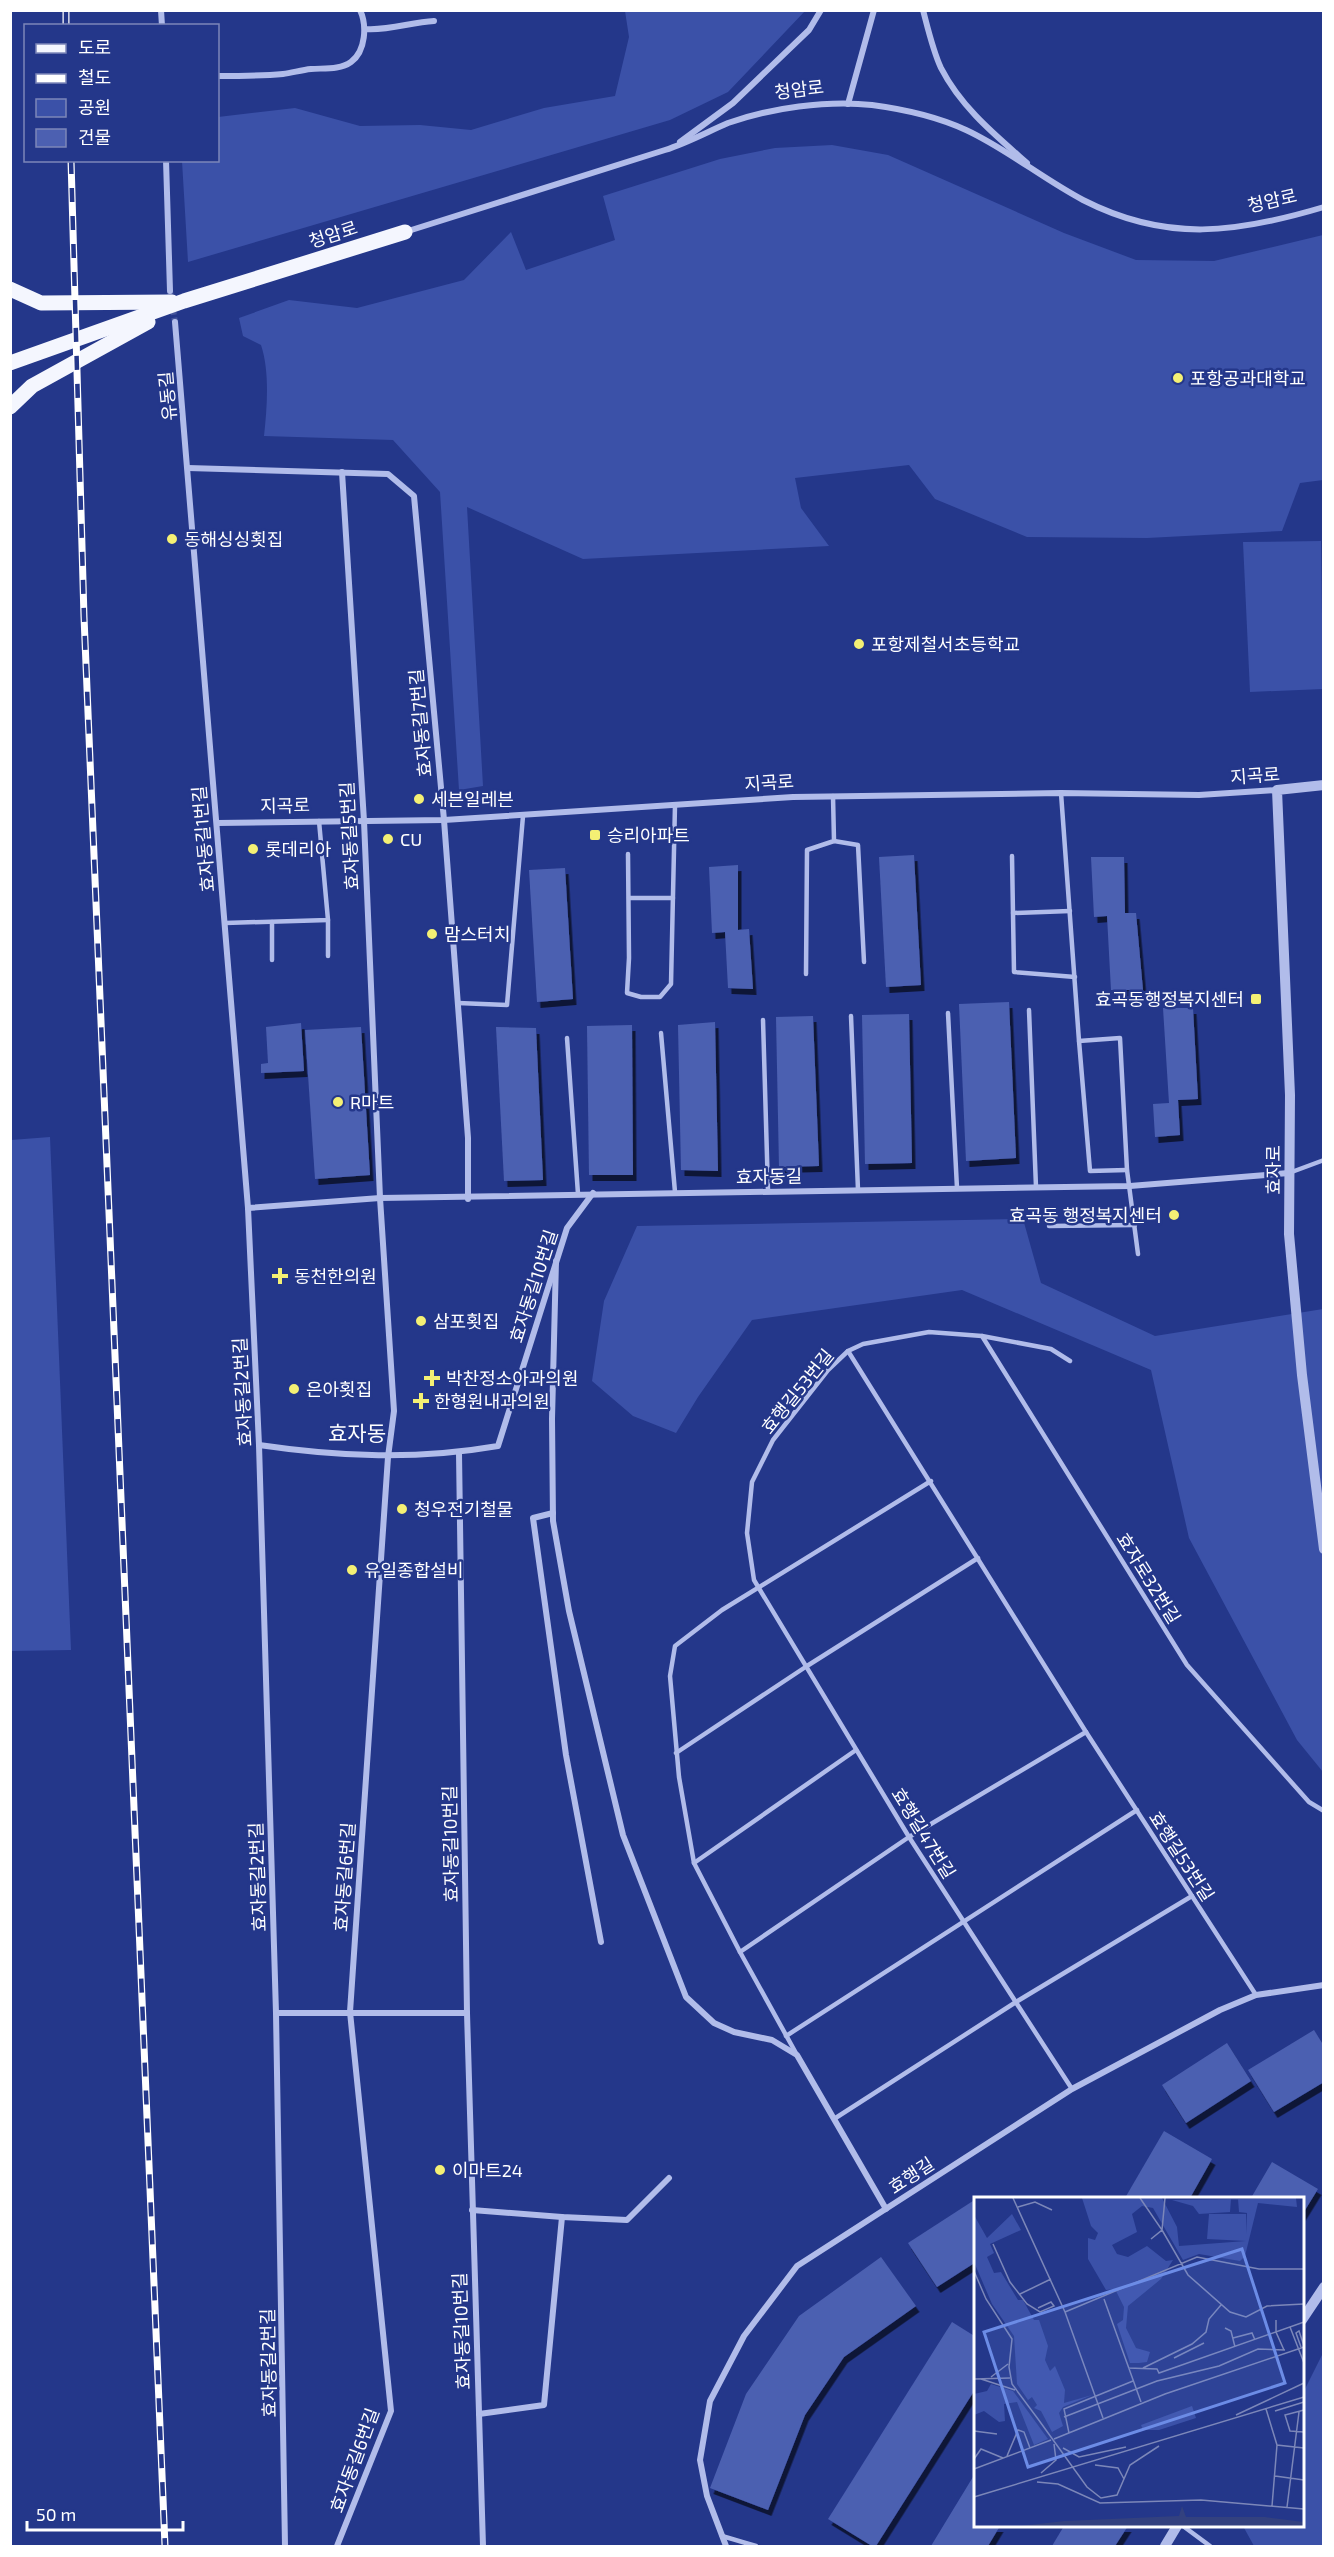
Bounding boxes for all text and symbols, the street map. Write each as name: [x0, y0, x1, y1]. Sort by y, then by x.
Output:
legend: [24, 24, 219, 162]
text: 도로: [78, 36, 111, 58]
text: 철도: [78, 66, 111, 88]
street label: 청암로: [773, 75, 825, 103]
text: 공원: [78, 96, 111, 118]
text: 건물: [78, 126, 111, 148]
street label: 청암로: [1245, 184, 1299, 216]
street label: 청암로: [306, 216, 360, 252]
place label: 포항공과대학교: [1190, 367, 1306, 389]
street label: 유동길: [154, 370, 180, 422]
marker: 포항공과대학교: [1171, 371, 1185, 385]
place label: 동해싱싱횟집: [184, 528, 283, 550]
marker: 동해싱싱횟집: [165, 532, 179, 546]
place label: 포항제철서초등학교: [871, 633, 1020, 655]
marker: 포항제철서초등학교: [852, 637, 866, 651]
street label: 효자동길7번길: [404, 668, 436, 778]
street label: 지곡로: [1229, 762, 1281, 788]
street label: 지곡로: [743, 769, 795, 795]
street label: 효자동길5번길: [335, 781, 363, 891]
street label: 효자동길1번길: [187, 785, 219, 893]
place label: 세븐일레븐: [431, 788, 514, 810]
marker: 세븐일레븐: [412, 792, 426, 806]
street label: 지곡로: [260, 794, 310, 816]
place label: 승리아파트: [607, 824, 690, 846]
place label: CU: [400, 828, 422, 850]
marker: 승리아파트: [588, 828, 602, 842]
marker: CU: [381, 832, 395, 846]
place label: 롯데리아: [265, 838, 332, 860]
marker: 롯데리아: [246, 842, 260, 856]
place label: 맘스터치: [444, 923, 510, 945]
marker: 맘스터치: [425, 927, 439, 941]
place label: 효곡동행정복지센터: [1095, 988, 1244, 1010]
marker: 효곡동행정복지센터: [1249, 992, 1263, 1006]
place label: R마트: [350, 1091, 394, 1113]
marker: R마트: [331, 1095, 345, 1109]
street label: 효자로: [1262, 1145, 1284, 1195]
street label: 효자동길: [736, 1164, 802, 1188]
place label: 효곡동 행정복지센터: [1009, 1204, 1162, 1226]
marker: 효곡동 행정복지센터: [1167, 1208, 1181, 1222]
street label: 효자동길10번길: [504, 1227, 562, 1345]
place label: 동천한의원: [294, 1265, 377, 1287]
marker: 동천한의원: [271, 1267, 289, 1285]
place label: 삼포횟집: [433, 1310, 499, 1332]
marker: 삼포횟집: [414, 1314, 428, 1328]
street label: 효자동길2번길: [228, 1337, 256, 1447]
street label: 효행길53번길: [756, 1344, 838, 1438]
place label: 박찬정소아과의원: [446, 1367, 578, 1389]
marker: 박찬정소아과의원: [423, 1369, 441, 1387]
place label: 은아횟집: [306, 1378, 372, 1400]
marker: 은아횟집: [287, 1382, 301, 1396]
place label: 한형원내과의원: [434, 1390, 550, 1412]
marker: 한형원내과의원: [412, 1392, 430, 1410]
district label: 효자동: [328, 1420, 386, 1445]
place label: 청우전기철물: [414, 1498, 513, 1520]
marker: 청우전기철물: [395, 1502, 409, 1516]
street label: 효자로32번길: [1112, 1529, 1186, 1627]
place label: 유일종합설비: [364, 1559, 463, 1581]
marker: 유일종합설비: [345, 1563, 359, 1577]
street label: 효행길47번길: [887, 1783, 961, 1883]
street label: 효자동길10번길: [438, 1785, 462, 1903]
street label: 효행길53번길: [1145, 1807, 1219, 1905]
street label: 효자동길2번길: [244, 1822, 270, 1932]
street label: 효자동길6번길: [329, 1822, 359, 1932]
street label: 효행길: [884, 2152, 938, 2198]
place label: 이마트24: [452, 2159, 523, 2181]
marker: 이마트24: [433, 2163, 447, 2177]
inset map: [974, 2197, 1304, 2527]
street label: 효자동길10번길: [448, 2272, 474, 2390]
street label: 효자동길2번길: [256, 2308, 280, 2418]
street label: 효자동길6번길: [325, 2405, 383, 2515]
scale bar: [27, 2494, 183, 2532]
text: 50 m: [36, 2503, 76, 2525]

